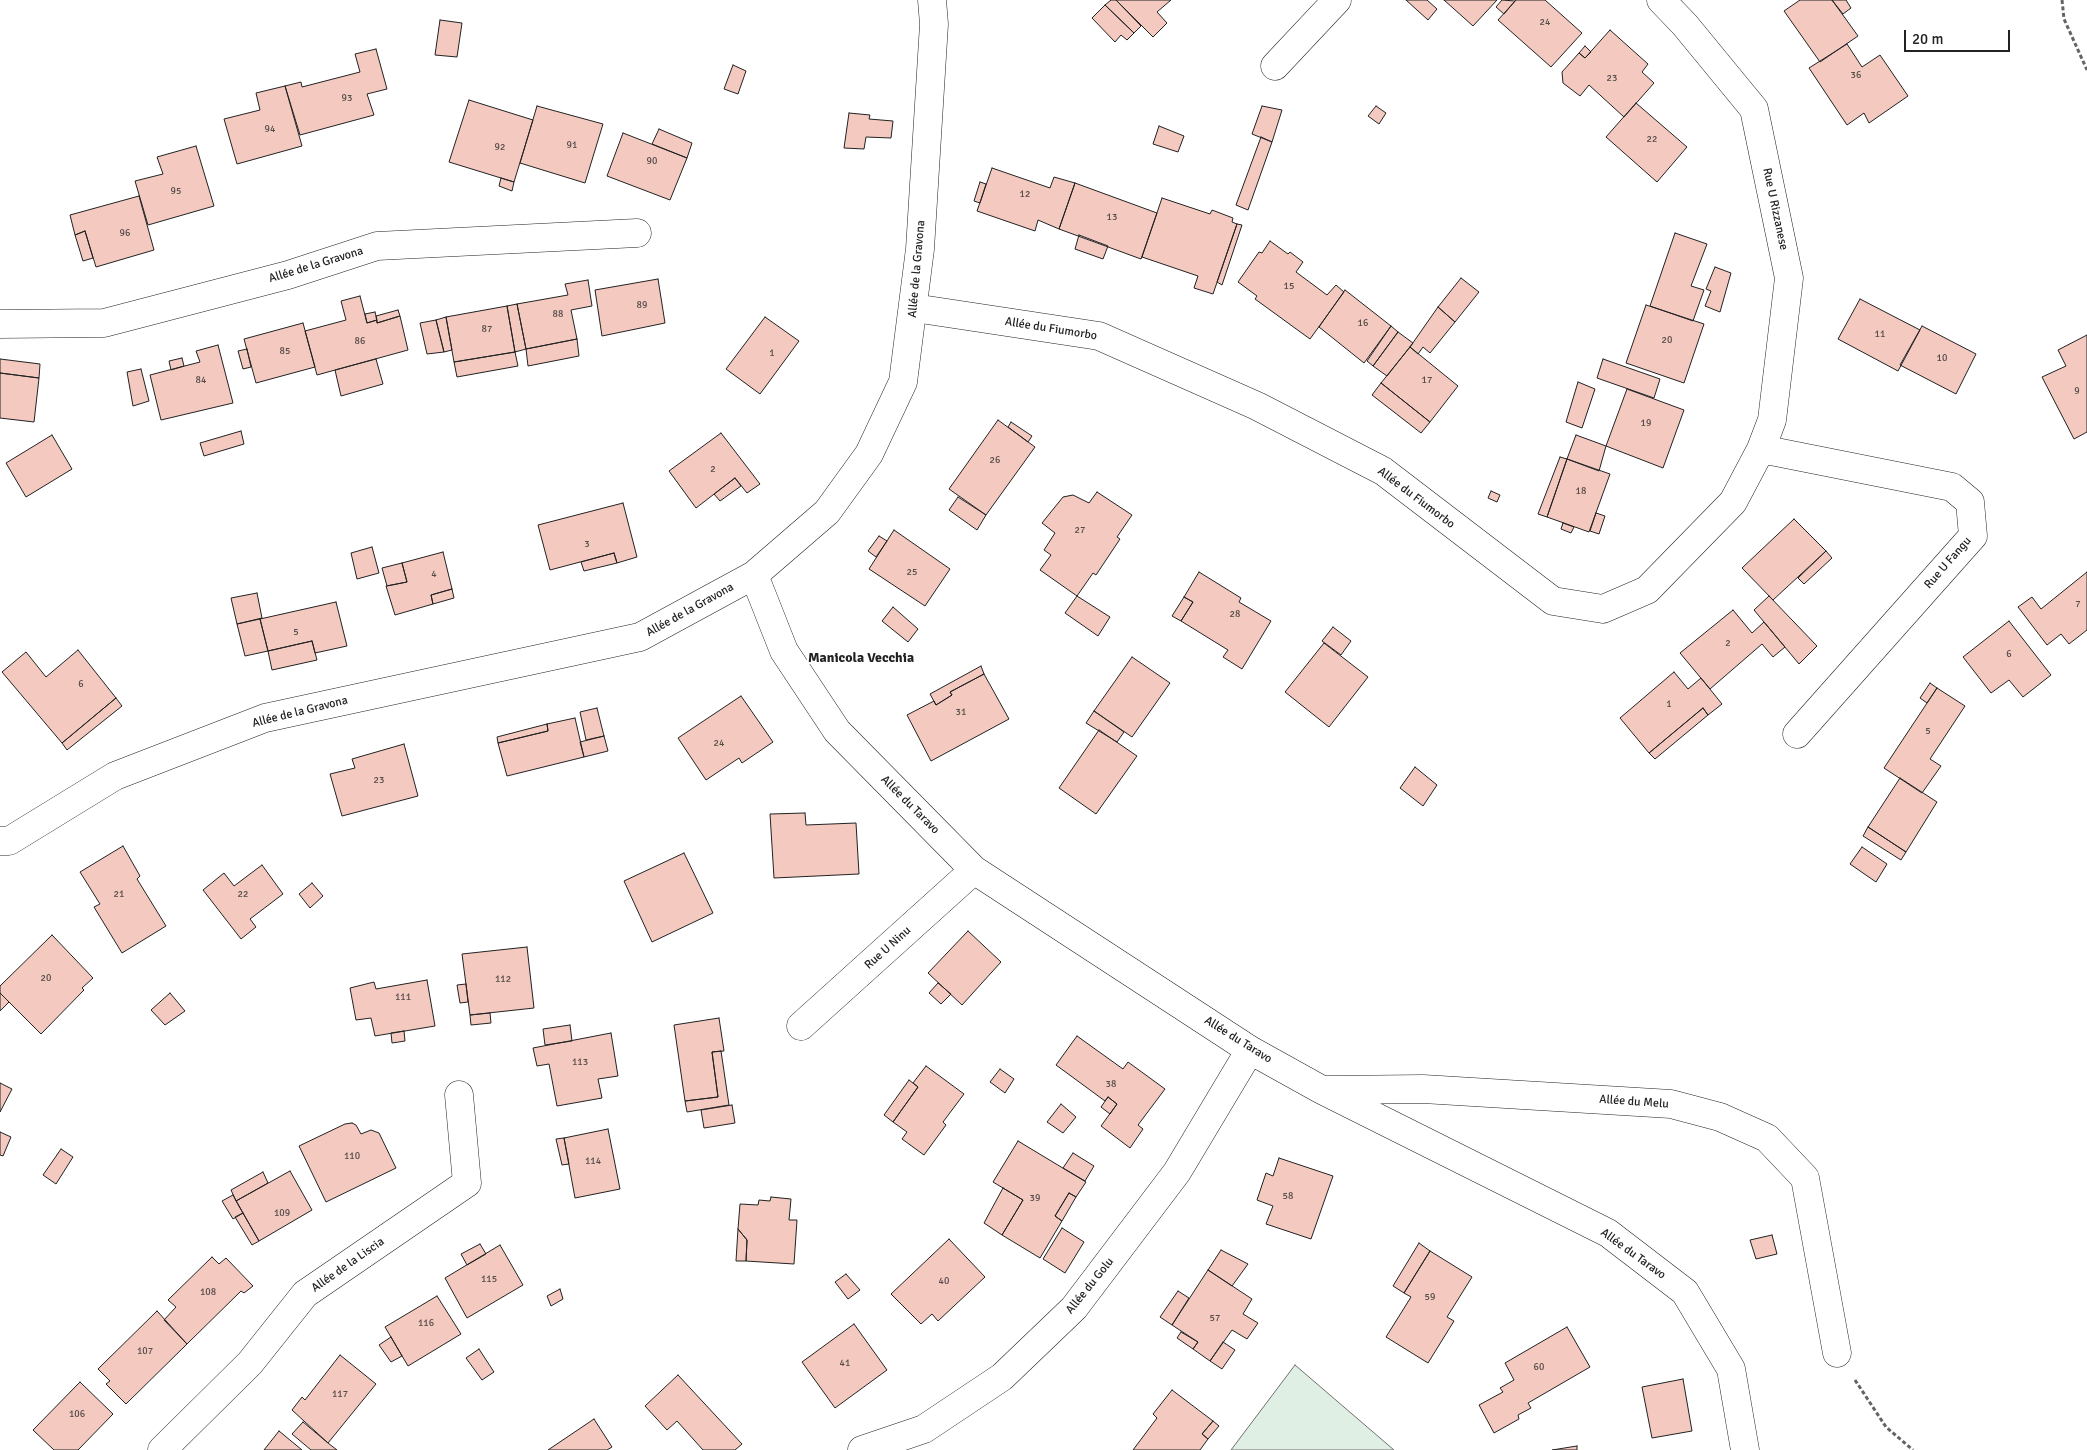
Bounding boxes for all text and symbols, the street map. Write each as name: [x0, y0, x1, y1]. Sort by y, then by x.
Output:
house number: 24: [1540, 16, 1550, 28]
scale bar: [1907, 20, 2013, 52]
text: 20 m: [1912, 30, 1943, 48]
house number: 36: [1851, 69, 1861, 81]
house number: 23: [1607, 72, 1617, 84]
house number: 93: [342, 92, 352, 104]
house number: 94: [265, 123, 275, 135]
house number: 22: [1647, 133, 1657, 145]
house number: 91: [567, 139, 577, 151]
house number: 92: [495, 141, 505, 153]
house number: 90: [647, 155, 657, 167]
street label: Rue U Rizzanese: [1759, 166, 1791, 252]
house number: 95: [171, 185, 181, 197]
house number: 12: [1020, 188, 1030, 200]
house number: 13: [1107, 211, 1117, 223]
street label: Allée de la Gravona: [906, 220, 928, 318]
house number: 96: [120, 227, 130, 239]
street label: Allée de la Gravona: [267, 244, 365, 286]
house number: 15: [1284, 280, 1294, 292]
house number: 89: [637, 299, 647, 311]
house number: 88: [553, 308, 563, 320]
street label: Allée du Fiumorbo: [1004, 315, 1098, 343]
house number: 16: [1358, 317, 1368, 329]
house number: 87: [482, 323, 492, 335]
house number: 11: [1875, 328, 1885, 340]
house number: 20: [1662, 334, 1672, 346]
house number: 86: [355, 335, 365, 347]
house number: 85: [280, 345, 290, 357]
house number: 1: [769, 347, 775, 359]
house number: 10: [1937, 352, 1947, 364]
house number: 84: [196, 374, 206, 386]
house number: 17: [1422, 374, 1432, 386]
house number: 9: [2074, 385, 2080, 397]
house number: 19: [1641, 417, 1651, 429]
house number: 26: [990, 454, 1000, 466]
house number: 2: [710, 463, 716, 475]
street label: Allée du Fiumorbo: [1374, 464, 1458, 532]
house number: 18: [1576, 485, 1586, 497]
house number: 27: [1075, 524, 1085, 536]
street label: Rue U Fangu: [1922, 534, 1974, 592]
house number: 3: [584, 538, 590, 550]
house number: 25: [907, 566, 917, 578]
house number: 4: [431, 568, 437, 580]
street label: Allée de la Gravona: [644, 580, 736, 640]
house number: 7: [2075, 598, 2081, 610]
house number: 28: [1230, 608, 1240, 620]
house number: 5: [293, 626, 299, 638]
house number: 2: [1725, 637, 1731, 649]
house number: 6: [2006, 648, 2012, 660]
district label: Manicola Vecchia: [808, 650, 914, 666]
house number: 6: [78, 678, 84, 690]
street label: Allée de la Gravona: [251, 693, 349, 731]
house number: 1: [1666, 698, 1672, 710]
house number: 31: [956, 706, 966, 718]
house number: 5: [1925, 725, 1931, 737]
house number: 24: [714, 737, 724, 749]
street label: Allée du Taravo: [878, 773, 942, 837]
house number: 23: [374, 774, 384, 786]
house number: 21: [114, 888, 124, 900]
house number: 22: [238, 888, 248, 900]
street label: Rue U Ninu: [862, 923, 914, 973]
house number: 20: [41, 972, 51, 984]
house number: 112: [495, 973, 511, 985]
house number: 111: [395, 991, 411, 1003]
street label: Allée du Taravo: [1201, 1013, 1275, 1067]
house number: 113: [572, 1056, 588, 1068]
house number: 38: [1106, 1078, 1116, 1090]
street label: Allée du Melu: [1599, 1092, 1669, 1112]
house number: 110: [344, 1150, 360, 1162]
house number: 114: [585, 1155, 601, 1167]
house number: 58: [1283, 1190, 1293, 1202]
house number: 39: [1030, 1192, 1040, 1204]
house number: 109: [274, 1207, 290, 1219]
street label: Allée du Taravo: [1598, 1226, 1668, 1282]
street label: Allée de la Liscia: [309, 1235, 387, 1295]
street label: Allée du Golu: [1063, 1255, 1117, 1317]
house number: 115: [481, 1273, 497, 1285]
house number: 40: [939, 1275, 949, 1287]
house number: 108: [200, 1286, 216, 1298]
house number: 59: [1425, 1291, 1435, 1303]
house number: 57: [1210, 1312, 1220, 1324]
house number: 116: [418, 1317, 434, 1329]
house number: 107: [137, 1345, 153, 1357]
house number: 41: [840, 1357, 850, 1369]
house number: 60: [1534, 1361, 1544, 1373]
house number: 117: [332, 1388, 348, 1400]
house number: 106: [69, 1408, 85, 1420]

